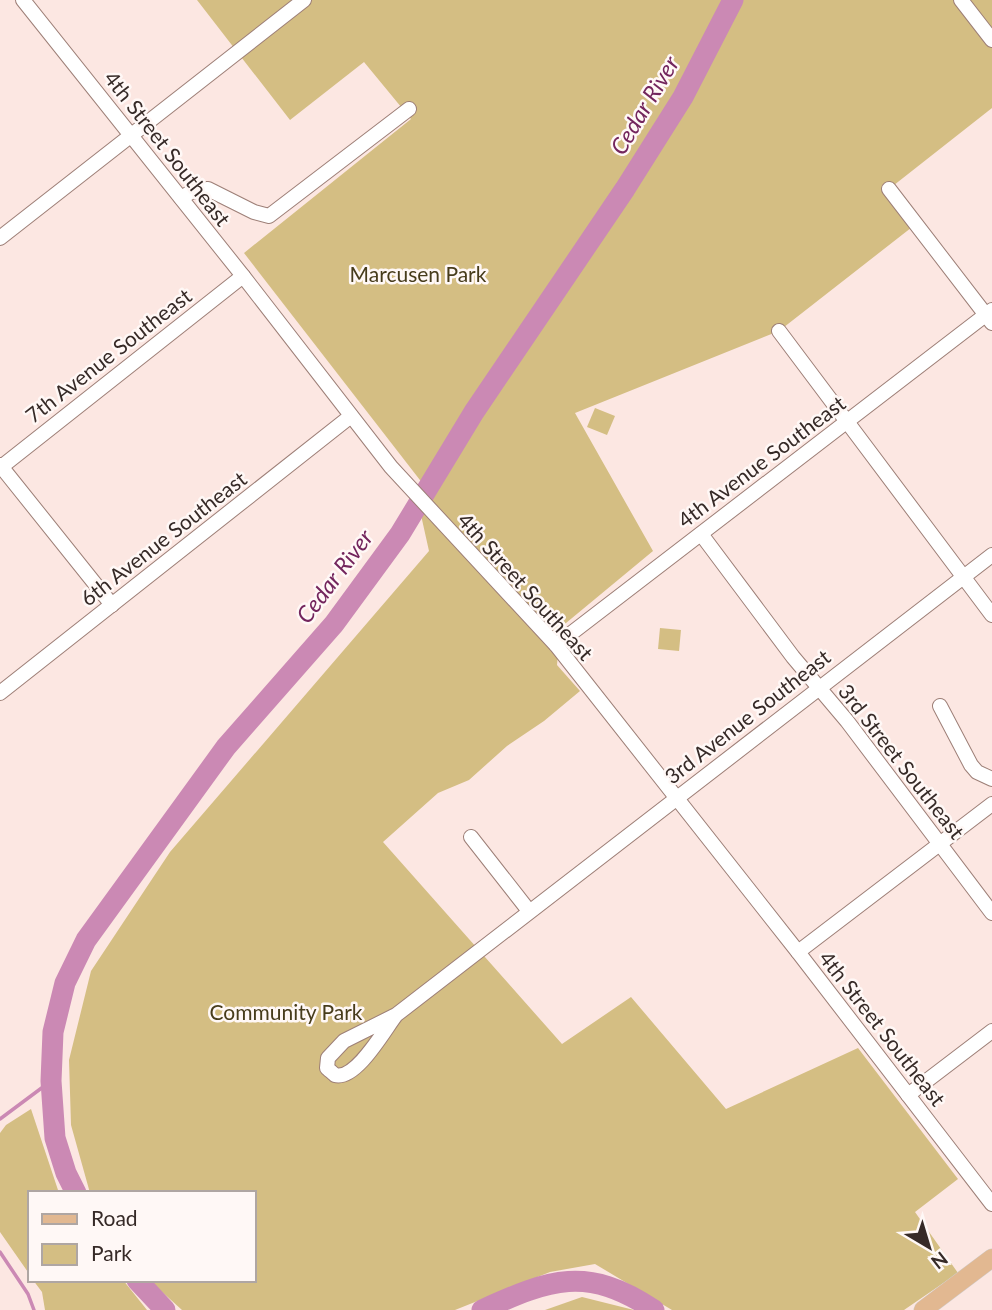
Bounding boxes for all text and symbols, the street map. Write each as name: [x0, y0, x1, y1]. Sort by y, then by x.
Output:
water label: Cedar River: [604, 50, 685, 159]
street label: 4th Street Southeast: [100, 66, 237, 231]
park label: Marcusen Park: [350, 261, 487, 286]
street label: 7th Avenue Southeast: [20, 282, 196, 427]
street label: 4th Avenue Southeast: [672, 390, 850, 532]
street label: 6th Avenue Southeast: [75, 465, 251, 610]
street label: 4th Street Southeast: [453, 507, 599, 665]
water label: Cedar River: [290, 523, 379, 628]
street label: 3rd Avenue Southeast: [659, 643, 835, 788]
street label: 3rd Street Southeast: [834, 679, 970, 844]
street label: 4th Street Southeast: [815, 946, 952, 1111]
park label: Community Park: [210, 999, 363, 1024]
legend: [28, 1191, 256, 1282]
text: Road: [91, 1205, 138, 1230]
north arrow: [894, 1212, 964, 1282]
text: Park: [91, 1240, 132, 1265]
text: N: [927, 1247, 953, 1274]

